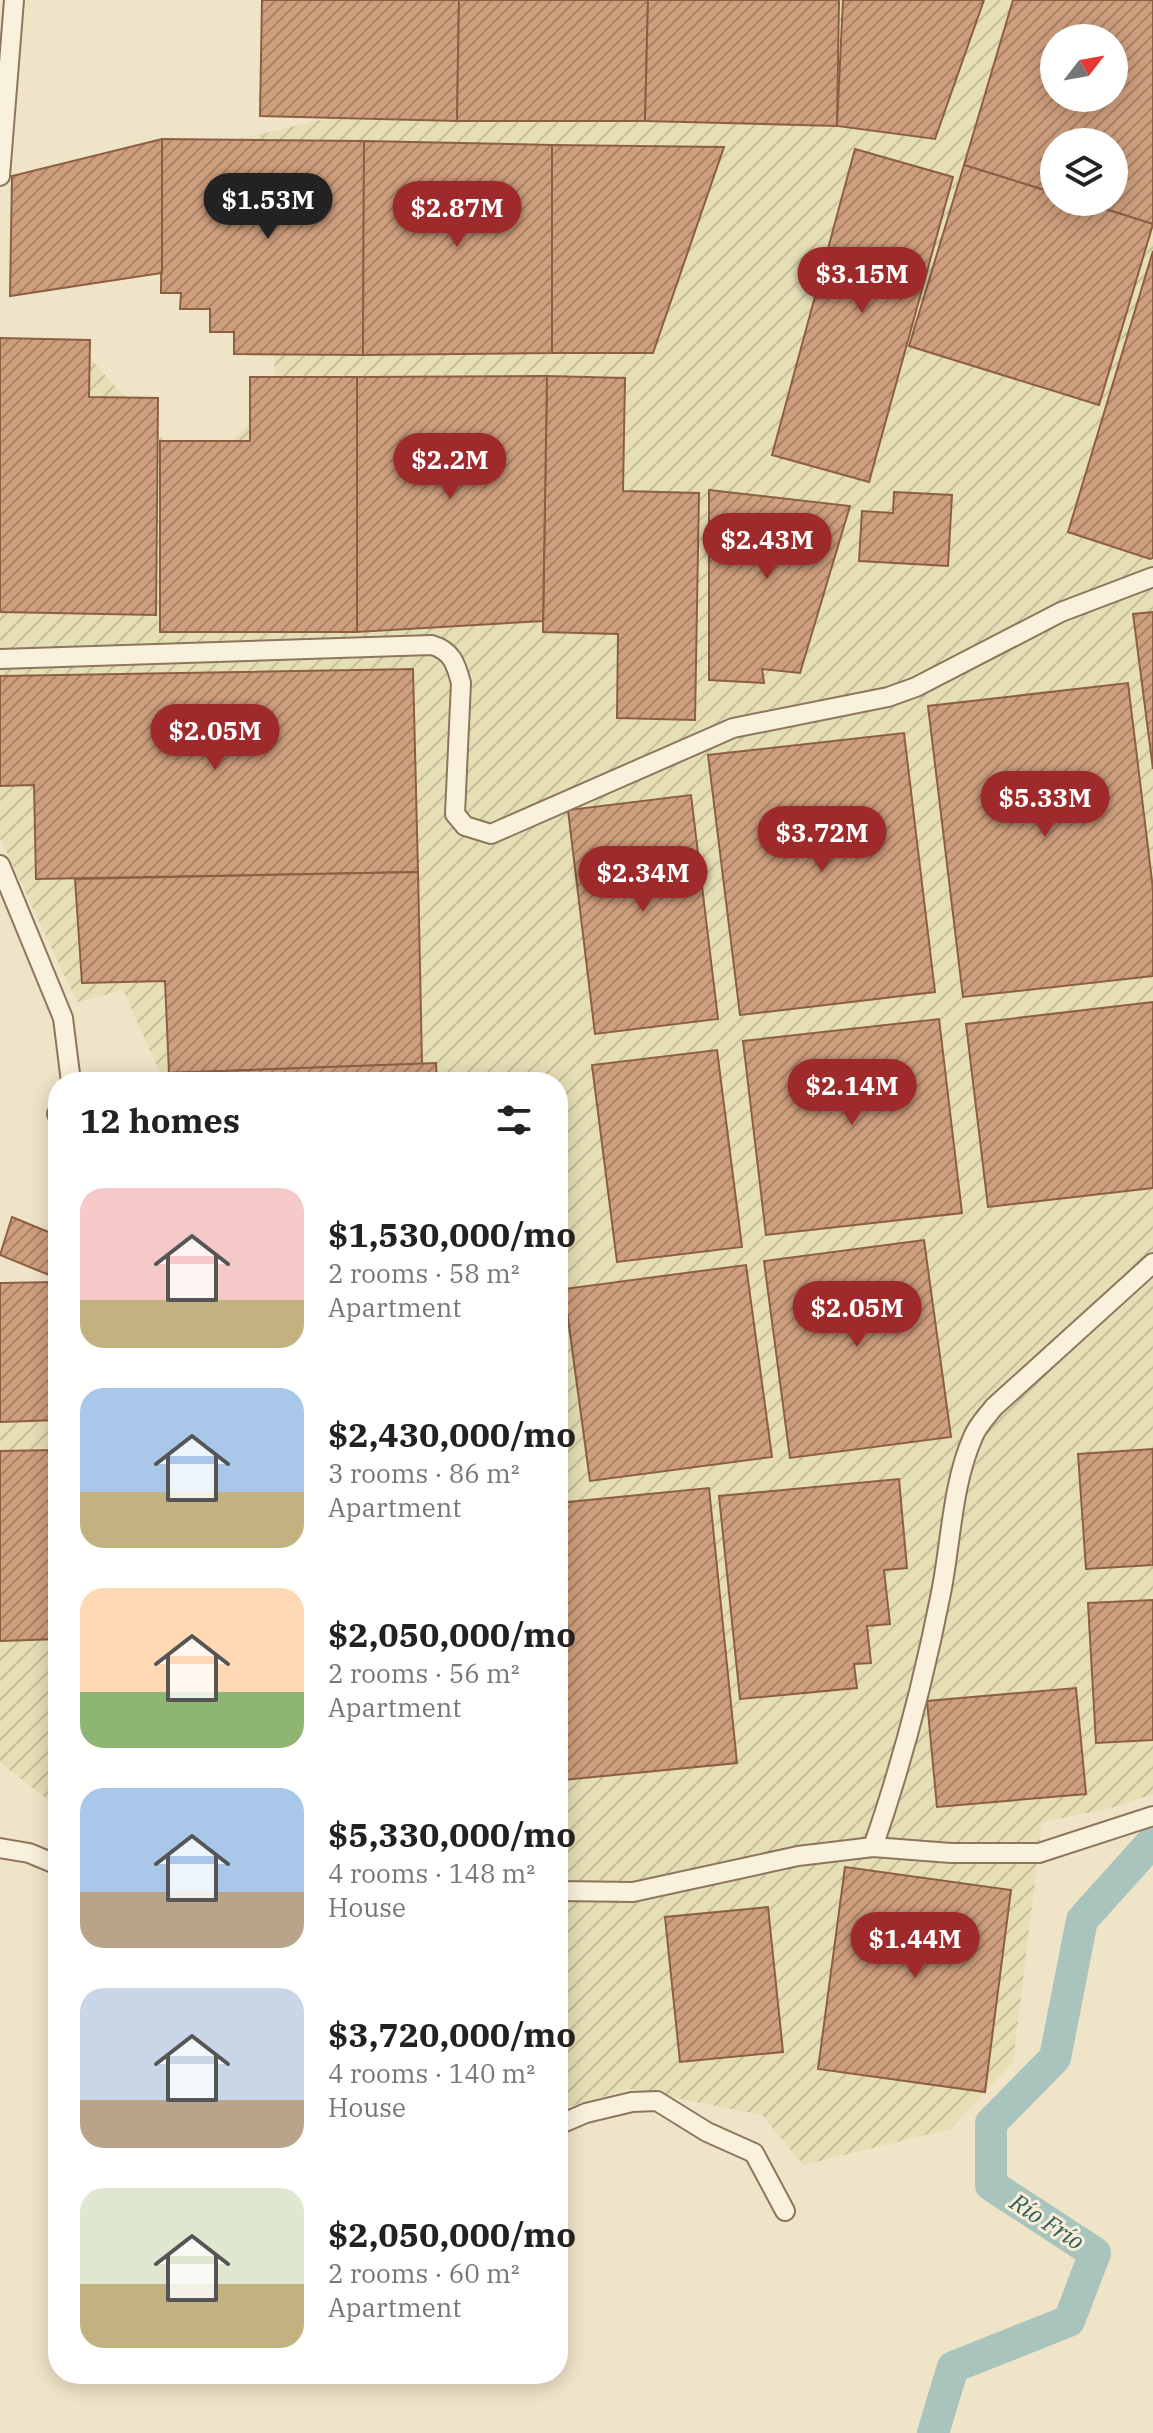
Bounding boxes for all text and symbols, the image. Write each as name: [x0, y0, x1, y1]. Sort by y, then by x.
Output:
north arrow: [1040, 24, 1128, 112]
map controls: [1040, 24, 1128, 216]
button: layers: [1040, 128, 1128, 216]
pin: $1.53M: [203, 173, 333, 241]
pin: $2.87M: [392, 181, 522, 249]
text: $1.53M: [222, 182, 314, 216]
text: $2.87M: [411, 190, 503, 224]
pin: $3.15M: [797, 247, 927, 315]
text: $3.15M: [816, 256, 908, 290]
pin: $2.2M: [394, 433, 506, 501]
text: $2.2M: [411, 442, 489, 476]
pin: $2.43M: [702, 513, 832, 581]
text: $2.43M: [721, 522, 813, 556]
pin: $2.05M: [150, 704, 280, 772]
text: $2.05M: [169, 713, 261, 747]
pin: $5.33M: [980, 771, 1110, 839]
text: $5.33M: [999, 780, 1091, 814]
pin: $3.72M: [757, 806, 887, 874]
text: $3.72M: [776, 815, 868, 849]
pin: $2.34M: [578, 846, 708, 914]
text: $2.34M: [597, 855, 689, 889]
pin: $2.14M: [787, 1059, 917, 1127]
text: $2.14M: [806, 1068, 898, 1102]
text: 12 homes: [80, 1098, 240, 1142]
icon: filters: [492, 1098, 536, 1142]
text: $1,530,000/mo: [328, 1212, 576, 1256]
icon: home: [144, 1220, 240, 1316]
text: 2 rooms · 58 m²: [328, 1256, 520, 1290]
pin: $2.05M: [792, 1281, 922, 1349]
text: Apartment: [328, 1290, 461, 1324]
text: $2.05M: [811, 1290, 903, 1324]
text: $2,430,000/mo: [328, 1412, 576, 1456]
icon: home: [144, 1420, 240, 1516]
text: 3 rooms · 86 m²: [328, 1456, 520, 1490]
text: Apartment: [328, 1490, 461, 1524]
text: $2,050,000/mo: [328, 1612, 576, 1656]
icon: home: [144, 1620, 240, 1716]
text: 2 rooms · 56 m²: [328, 1656, 520, 1690]
text: Apartment: [328, 1690, 461, 1724]
text: $5,330,000/mo: [328, 1812, 576, 1856]
icon: home: [144, 1820, 240, 1916]
text: 4 rooms · 148 m²: [328, 1856, 535, 1890]
text: House: [328, 1890, 406, 1924]
pin: $1.44M: [850, 1912, 980, 1980]
text: $1.44M: [869, 1921, 961, 1955]
text: $3,720,000/mo: [328, 2012, 576, 2056]
icon: home: [144, 2020, 240, 2116]
text: 4 rooms · 140 m²: [328, 2056, 535, 2090]
text: House: [328, 2090, 406, 2124]
water label: Río Frío: [1004, 2185, 1091, 2257]
text: $2,050,000/mo: [328, 2212, 576, 2256]
icon: home: [144, 2220, 240, 2316]
text: 2 rooms · 60 m²: [328, 2256, 520, 2290]
text: Apartment: [328, 2290, 461, 2324]

